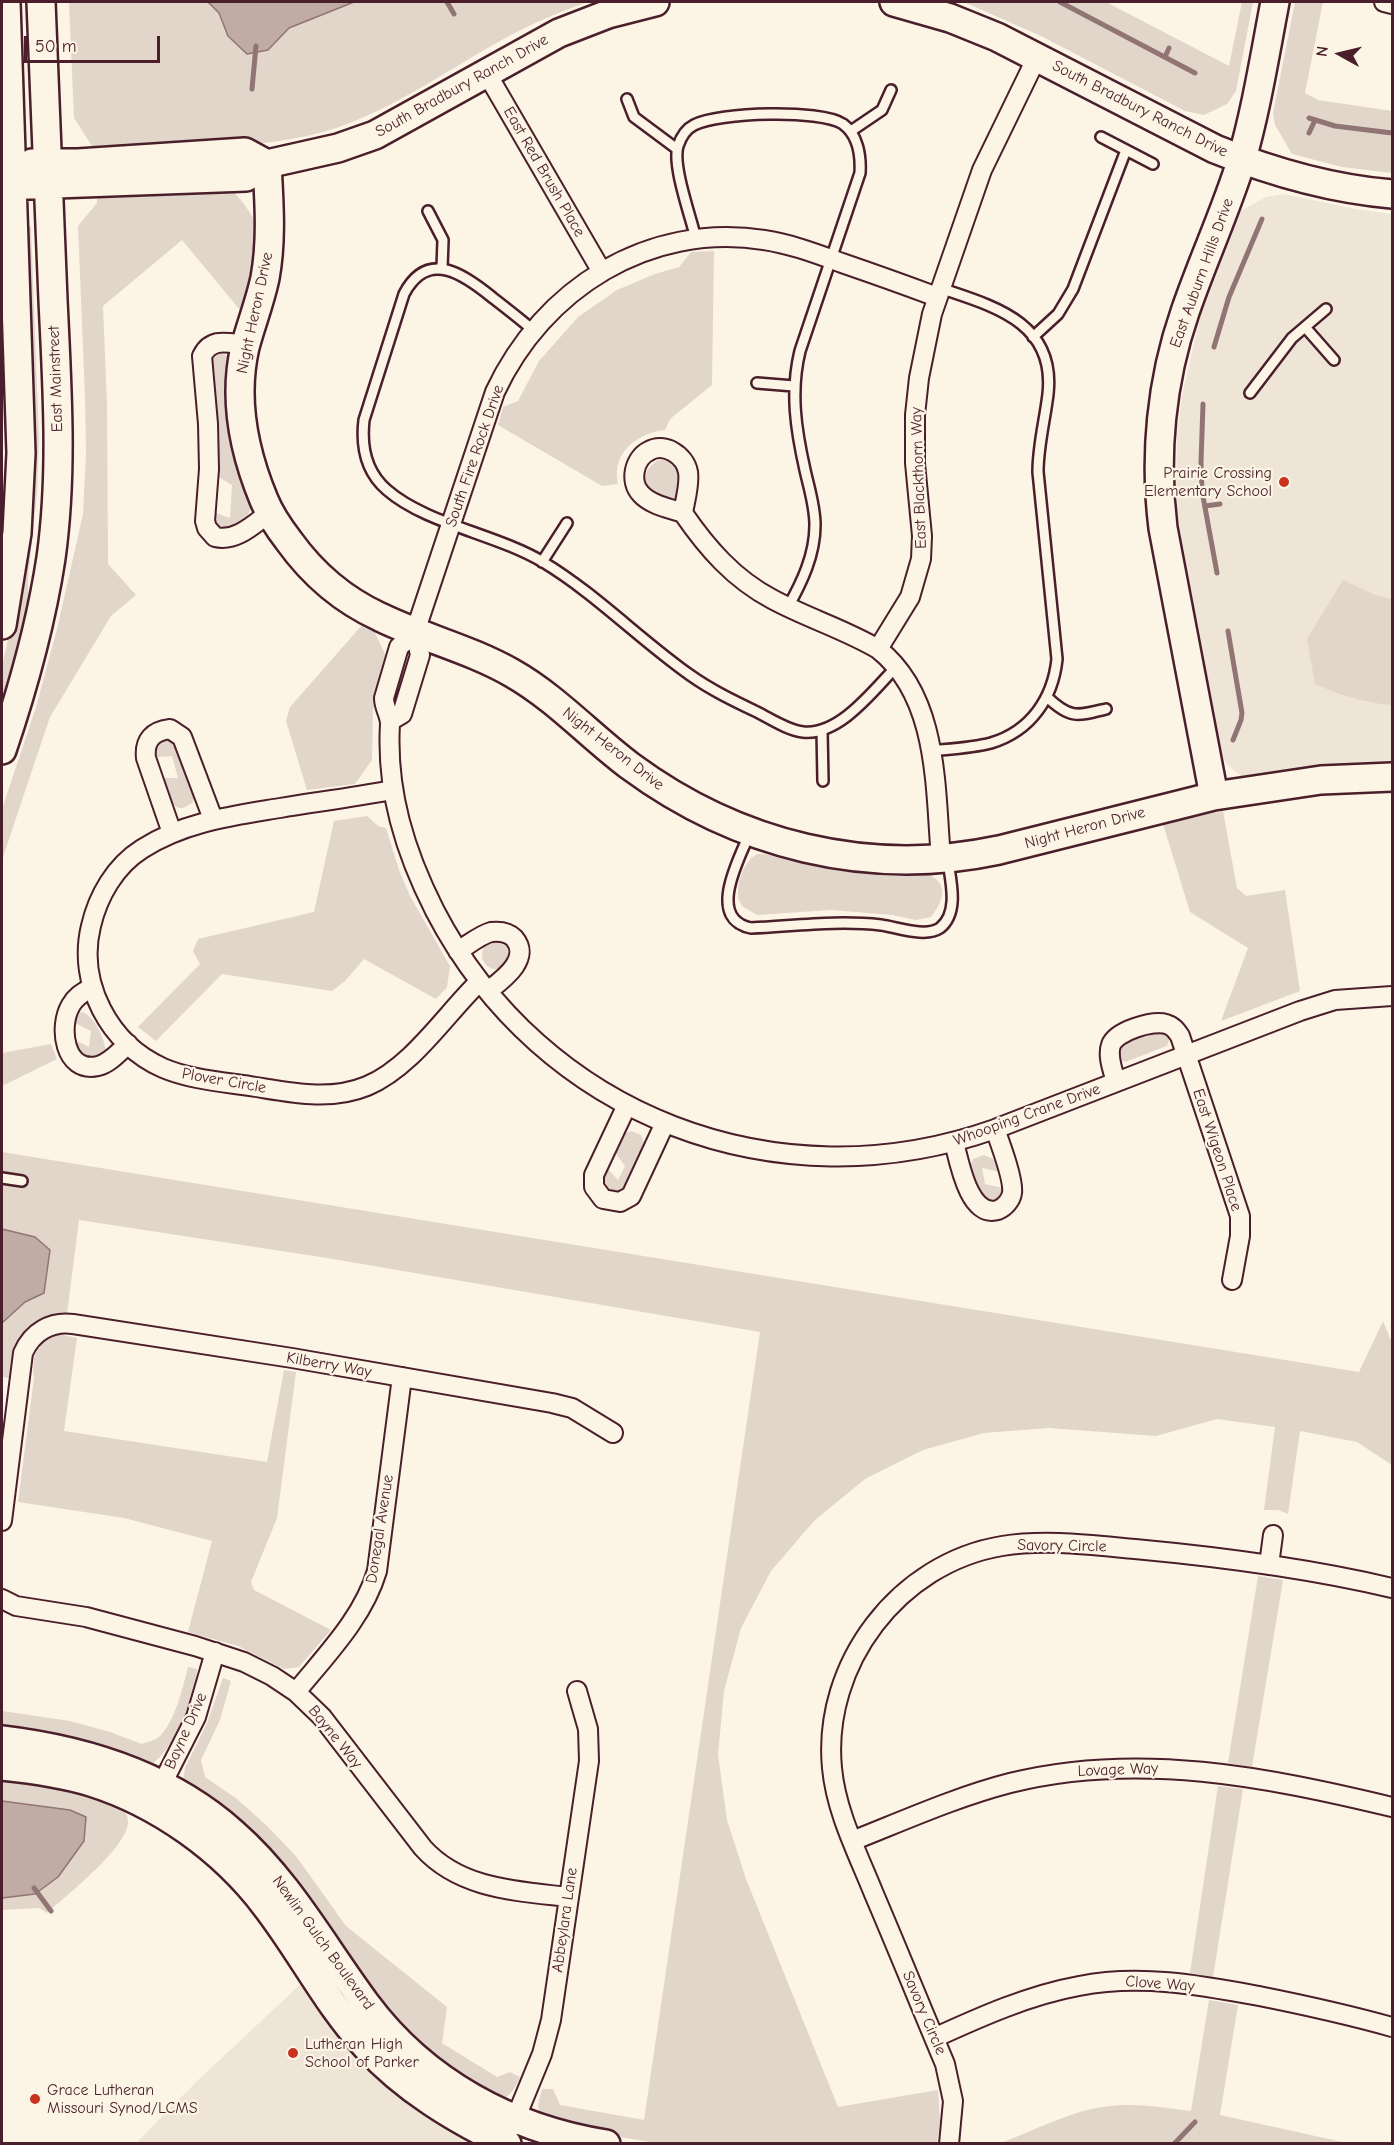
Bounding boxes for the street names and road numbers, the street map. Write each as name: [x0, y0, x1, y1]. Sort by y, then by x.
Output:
street label: South Bradbury Ranch Drive: [372, 30, 552, 142]
street label: South Bradbury Ranch Drive: [1049, 56, 1231, 162]
street label: East Red Brush Place: [499, 103, 589, 241]
street label: East Auburn Hills Drive: [1166, 196, 1238, 350]
street label: Night Heron Drive: [233, 250, 277, 376]
street label: East Mainstreet: [45, 325, 67, 433]
street label: South Fire Rock Drive: [442, 382, 508, 530]
street label: East Blackthorn Way: [907, 407, 931, 549]
street label: Night Heron Drive: [558, 703, 668, 795]
street label: Night Heron Drive: [1023, 803, 1147, 853]
street label: Plover Circle: [180, 1064, 268, 1098]
street label: Whooping Crane Drive: [951, 1079, 1103, 1151]
street label: East Wigeon Place: [1188, 1086, 1246, 1214]
street label: Kilberry Way: [285, 1348, 373, 1382]
street label: Donegal Avenue: [362, 1473, 398, 1585]
street label: Savory Circle: [1017, 1536, 1107, 1556]
street label: Bayne Drive: [161, 1690, 211, 1772]
street label: Bayne Way: [304, 1702, 366, 1772]
street label: Lovage Way: [1077, 1759, 1159, 1781]
street label: Abbeylara Lane: [548, 1866, 582, 1974]
street label: Newlin Gulch Boulevard: [268, 1872, 378, 2014]
street label: Savory Circle: [898, 1968, 950, 2058]
street label: Clove Way: [1125, 1972, 1195, 1996]

